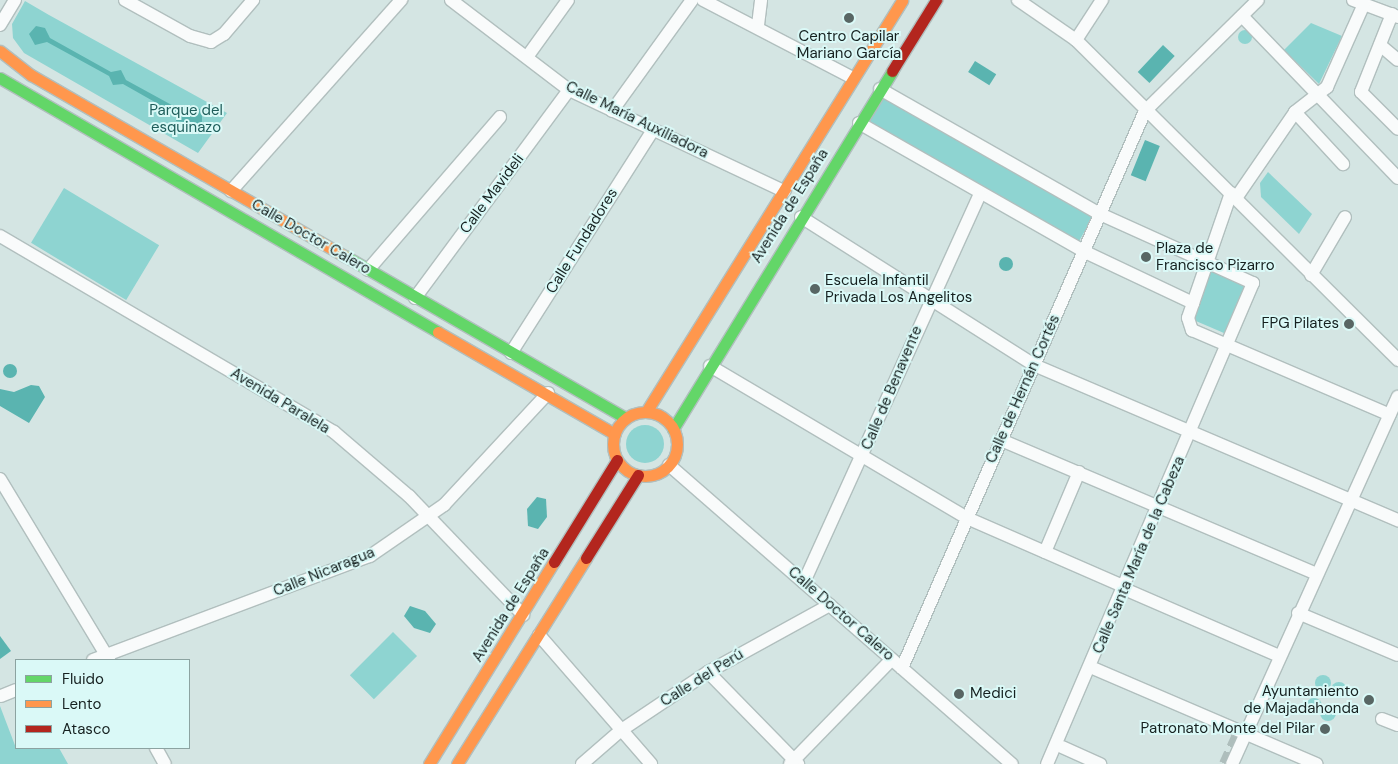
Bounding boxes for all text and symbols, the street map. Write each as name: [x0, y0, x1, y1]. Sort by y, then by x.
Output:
marker: Centro Capilar Mariano García: [842, 11, 856, 25]
place label: Centro Capilar Mariano García: [797, 27, 901, 62]
street label: Calle María Auxiliadora: [563, 78, 711, 162]
park label: Parque del esquinazo: [149, 101, 223, 136]
street label: Avenida de España: [748, 146, 832, 266]
street label: Calle Mavideli: [456, 151, 528, 237]
street label: Calle Fundadores: [542, 185, 622, 297]
street label: Calle Doctor Calero: [248, 196, 374, 278]
place label: Plaza de Francisco Pizarro: [1156, 239, 1275, 274]
marker: Plaza de Francisco Pizarro: [1140, 251, 1152, 263]
place label: Escuela Infantil Privada Los Angelitos: [825, 271, 972, 306]
marker: Escuela Infantil Privada Los Angelitos: [809, 283, 821, 295]
street label: Calle de Hernán Cortés: [982, 312, 1064, 466]
place label: FPG Pilates: [1262, 315, 1339, 333]
marker: FPG Pilates: [1343, 318, 1355, 330]
street label: Calle de Benavente: [858, 323, 926, 453]
street label: Avenida Paralela: [227, 364, 333, 438]
street label: Calle Santa María de la Cabeza: [1089, 454, 1189, 656]
street label: Calle Nicaragua: [271, 543, 377, 601]
street label: Avenida de España: [469, 545, 553, 665]
street label: Calle Doctor Calero: [784, 563, 898, 665]
street label: Calle del Perú: [657, 645, 747, 711]
legend: [15, 659, 190, 749]
text: Fluido: [62, 669, 104, 689]
place label: Ayuntamiento de Majadahonda: [1243, 682, 1359, 717]
place label: Medici: [970, 685, 1016, 703]
marker: Medici: [952, 687, 966, 701]
text: Lento: [62, 694, 101, 714]
marker: Ayuntamiento de Majadahonda: [1363, 694, 1375, 706]
text: Atasco: [62, 719, 110, 739]
place label: Patronato Monte del Pilar: [1141, 720, 1315, 738]
marker: Patronato Monte del Pilar: [1319, 723, 1331, 735]

